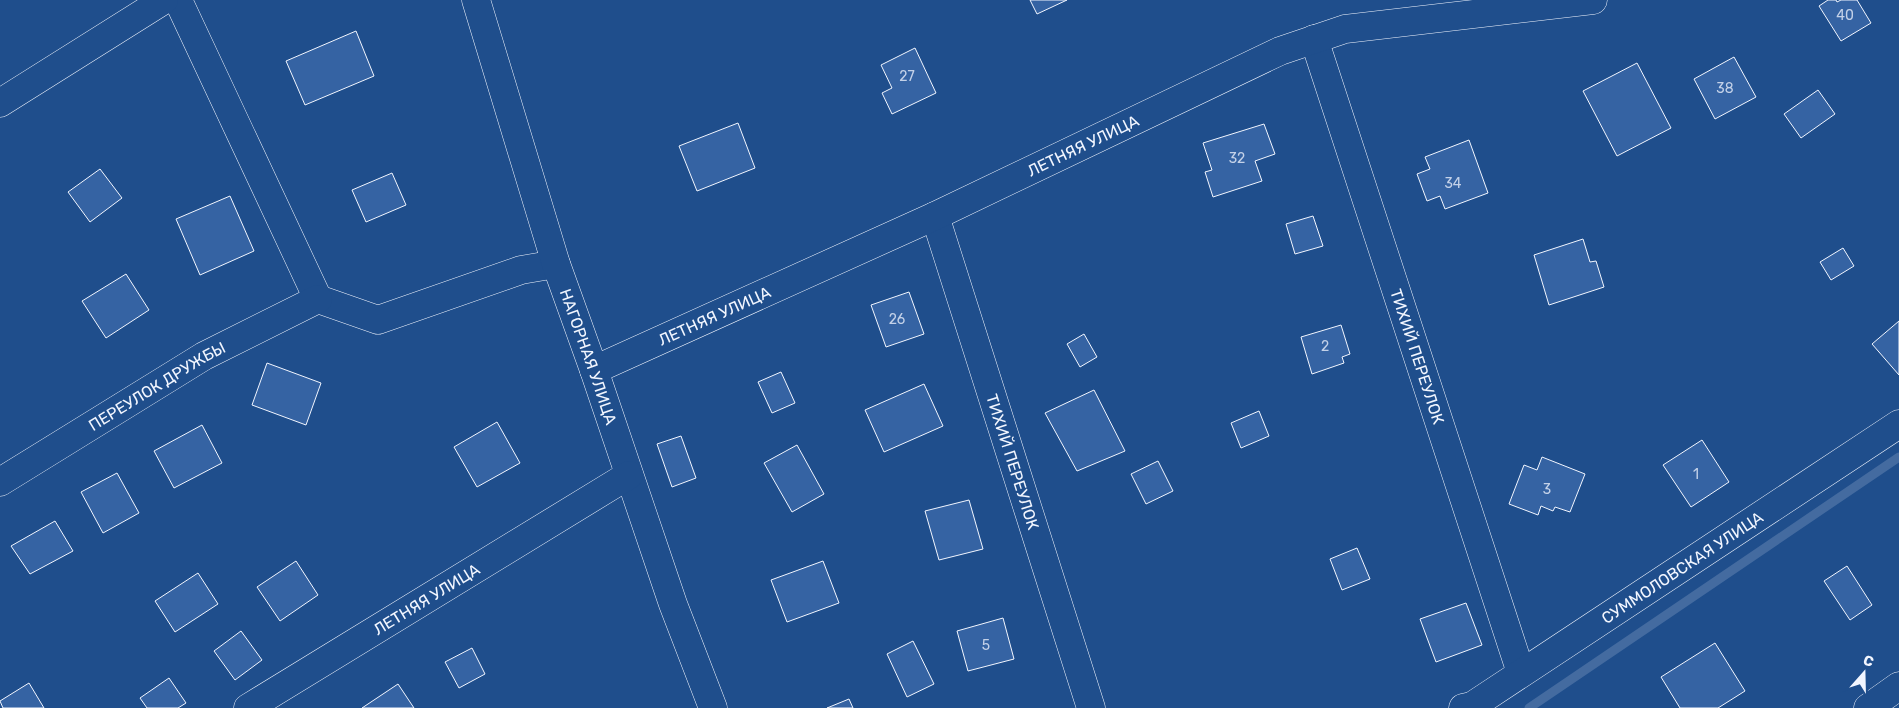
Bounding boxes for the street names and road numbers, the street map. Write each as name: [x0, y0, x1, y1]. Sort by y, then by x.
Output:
street label: ЛЕТНЯЯ УЛИЦА: [1024, 111, 1142, 181]
street label: ЛЕТНЯЯ УЛИЦА: [655, 282, 774, 350]
street label: НАГОРНАЯ УЛИЦА: [556, 286, 621, 427]
street label: ТИХИЙ ПЕРЕУЛОК: [1386, 287, 1448, 427]
street label: ПЕРЕУЛОК ДРУЖБЫ: [85, 338, 229, 435]
street label: ТИХИЙ ПЕРЕУЛОК: [982, 392, 1043, 532]
street label: СУММОЛОВСКАЯ УЛИЦА: [1598, 507, 1767, 628]
street label: ЛЕТНЯЯ УЛИЦА: [370, 559, 483, 639]

